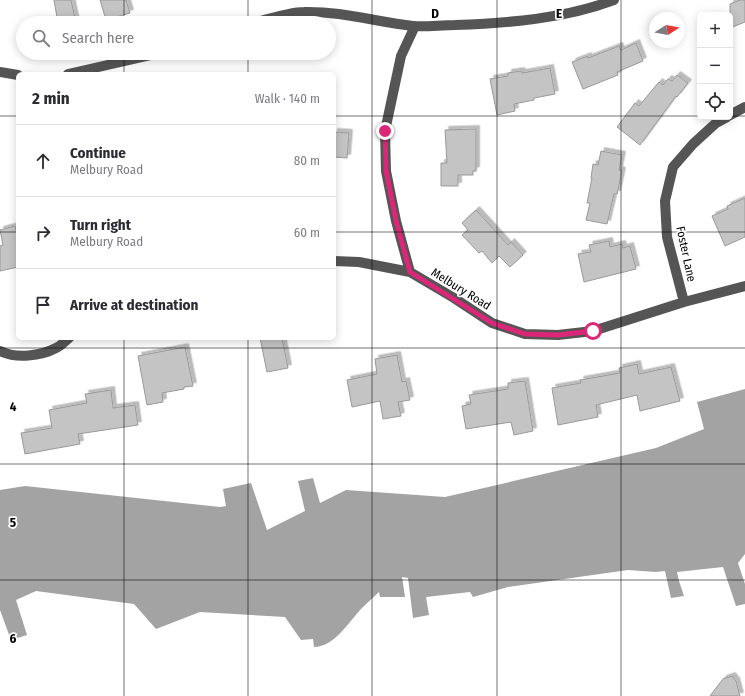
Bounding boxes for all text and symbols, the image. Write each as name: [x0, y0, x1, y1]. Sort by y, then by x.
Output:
text: D: [431, 6, 439, 21]
text: E: [556, 6, 562, 21]
north arrow: [649, 12, 685, 48]
map controls: [697, 12, 733, 120]
button: +: [697, 12, 733, 48]
search box: [16, 16, 336, 60]
icon: search: [30, 27, 52, 49]
text: Search here: [62, 29, 134, 47]
button: −: [697, 48, 733, 84]
button: locate: [697, 84, 733, 120]
text: 2 min: [32, 88, 70, 109]
text: Walk · 140 m: [255, 91, 320, 106]
route end: [376, 122, 394, 140]
text: Continue: [70, 144, 126, 162]
icon: ahead: [32, 150, 54, 172]
text: 80 m: [294, 153, 320, 168]
text: Melbury Road: [70, 162, 143, 177]
text: Turn right: [70, 216, 131, 234]
icon: right: [32, 222, 54, 244]
text: 60 m: [294, 225, 320, 240]
street label: Foster Lane: [673, 225, 699, 283]
text: Melbury Road: [70, 234, 143, 249]
street label: Melbury Road: [429, 265, 493, 313]
icon: arrive: [32, 294, 54, 316]
text: Arrive at destination: [70, 296, 198, 314]
route start: [584, 322, 602, 340]
text: 4: [10, 399, 17, 414]
text: 5: [10, 515, 16, 530]
text: 6: [10, 631, 17, 646]

